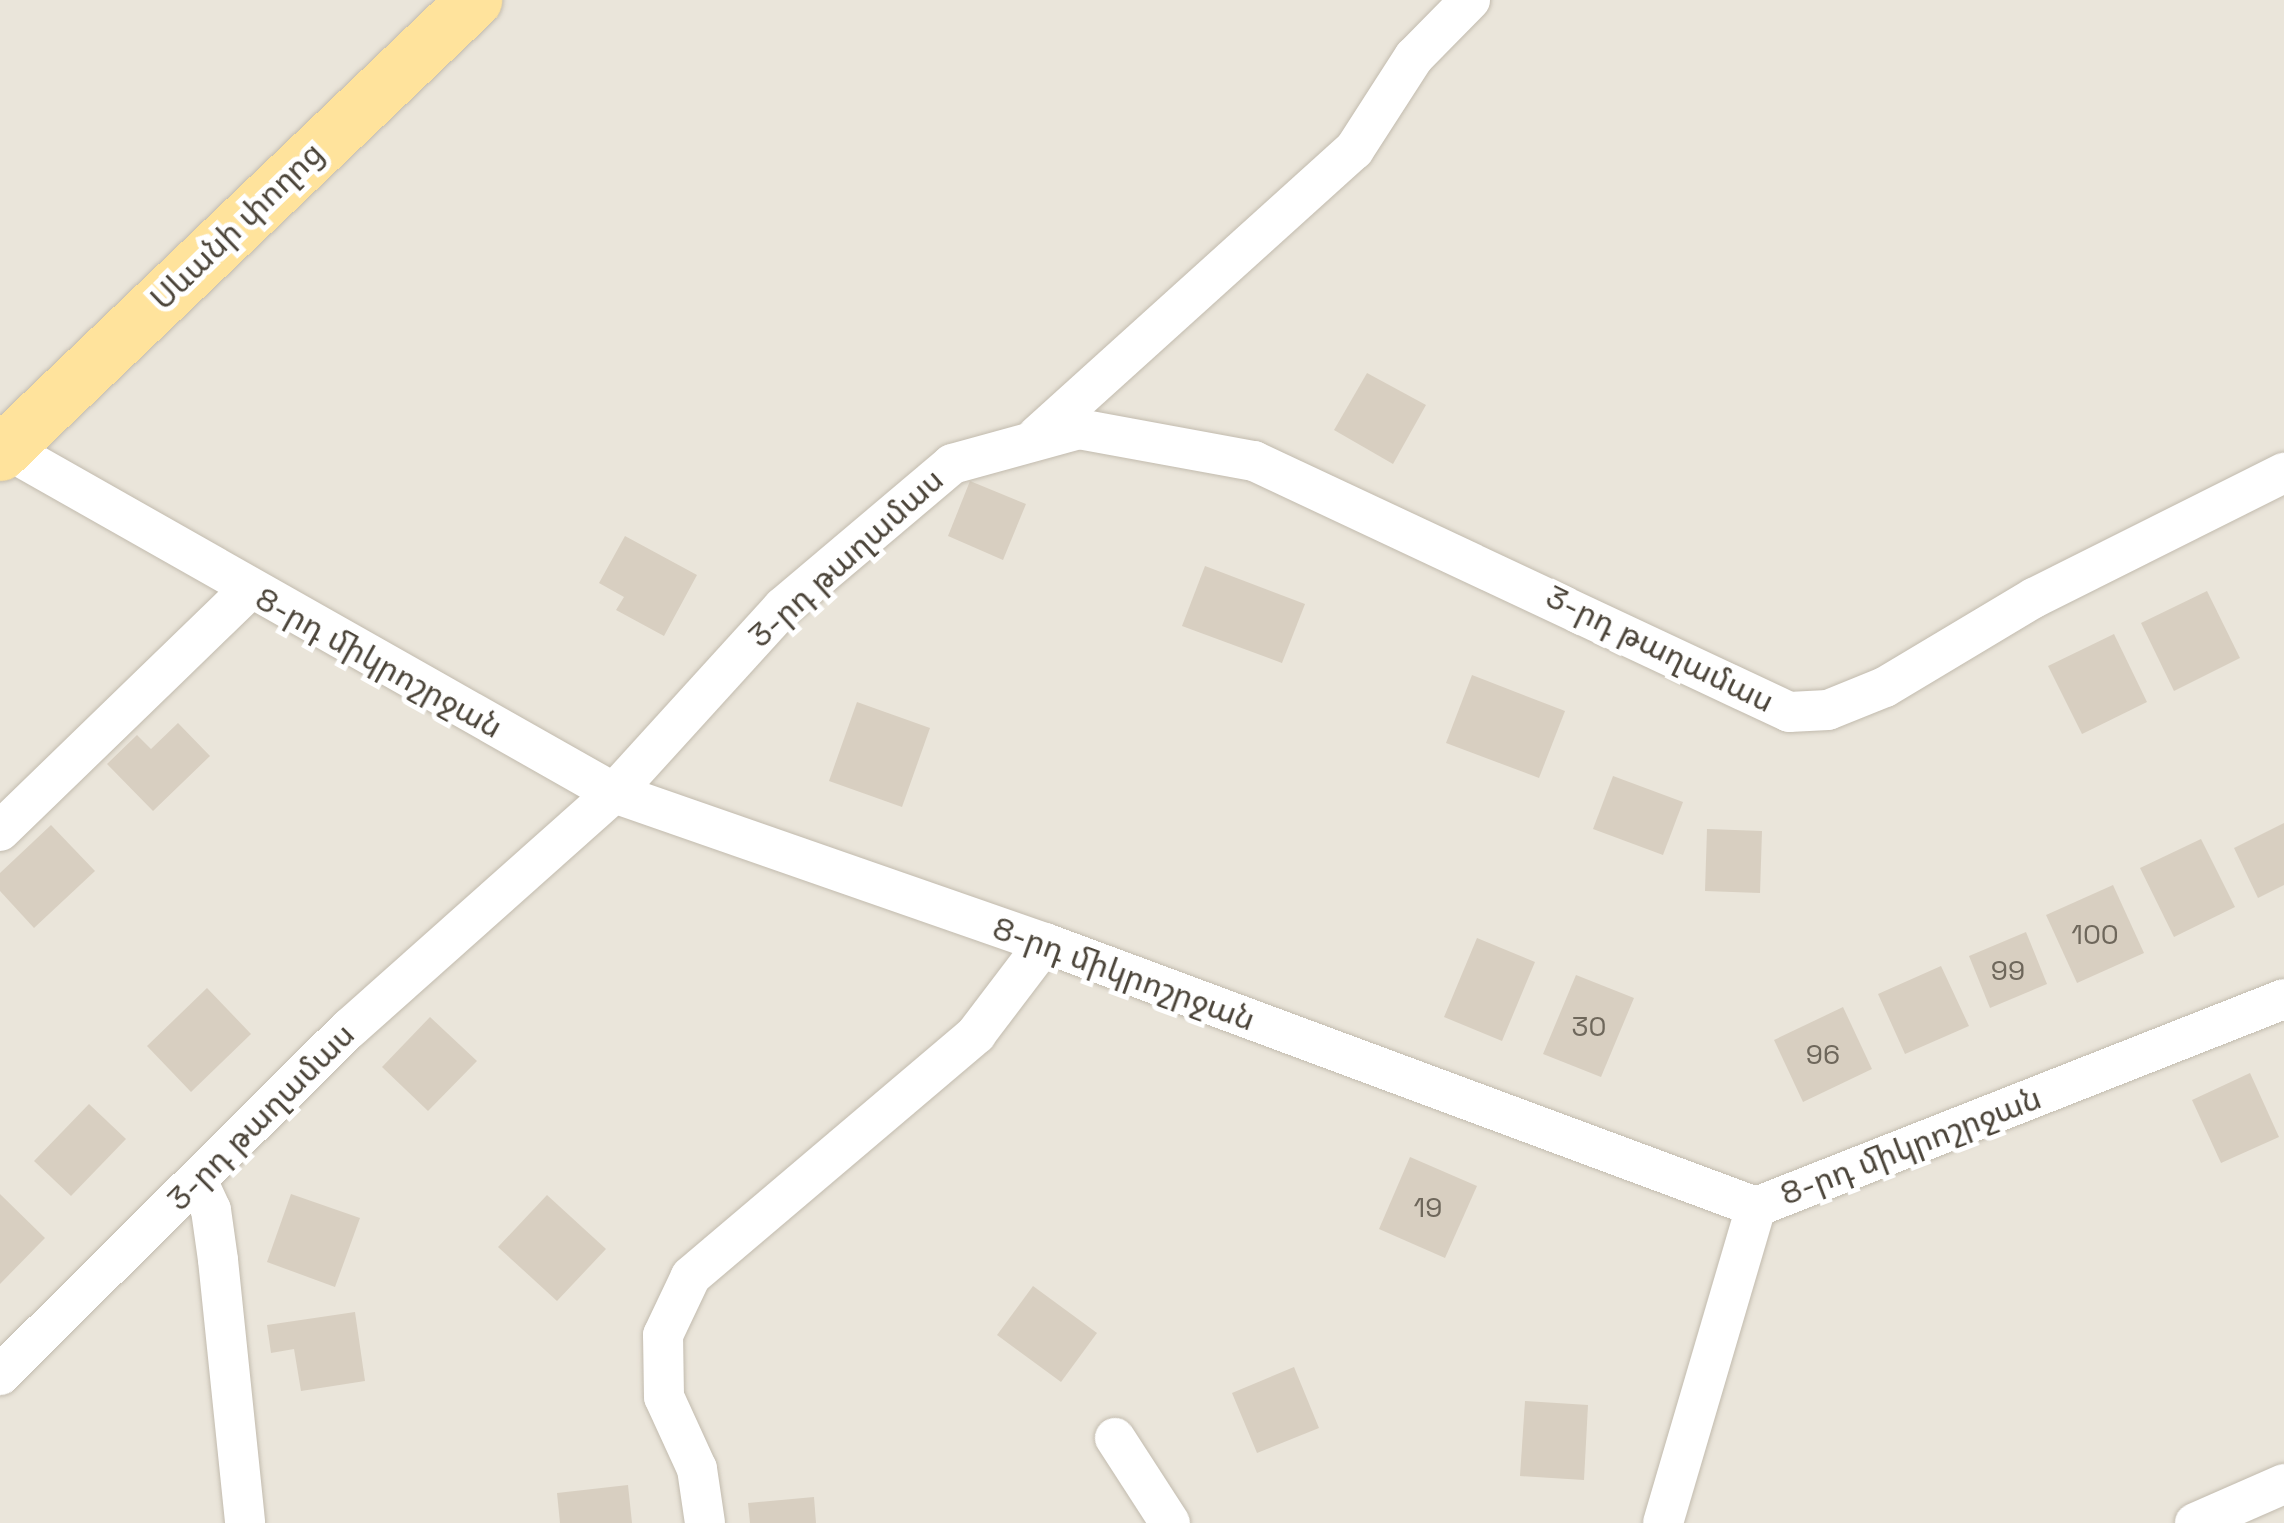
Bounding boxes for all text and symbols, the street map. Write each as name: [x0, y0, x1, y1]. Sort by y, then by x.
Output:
street label: Սևանի փողոց: [143, 134, 331, 318]
street label: 3-րդ թաղամաս: [741, 460, 951, 656]
street label: 3-րդ թաղամաս: [1540, 577, 1780, 721]
street label: 8-րդ միկրոշրջան: [249, 579, 509, 747]
street label: 8-րդ միկրոշրջան: [988, 909, 1260, 1039]
house number: 100: [2071, 917, 2119, 951]
house number: 99: [1991, 953, 2025, 987]
house number: 30: [1572, 1009, 1606, 1043]
street label: 3-րդ թաղամաս: [159, 1015, 363, 1219]
house number: 96: [1806, 1037, 1840, 1071]
street label: 8-րդ միկրոշրջան: [1775, 1079, 2047, 1213]
house number: 19: [1414, 1190, 1442, 1224]

